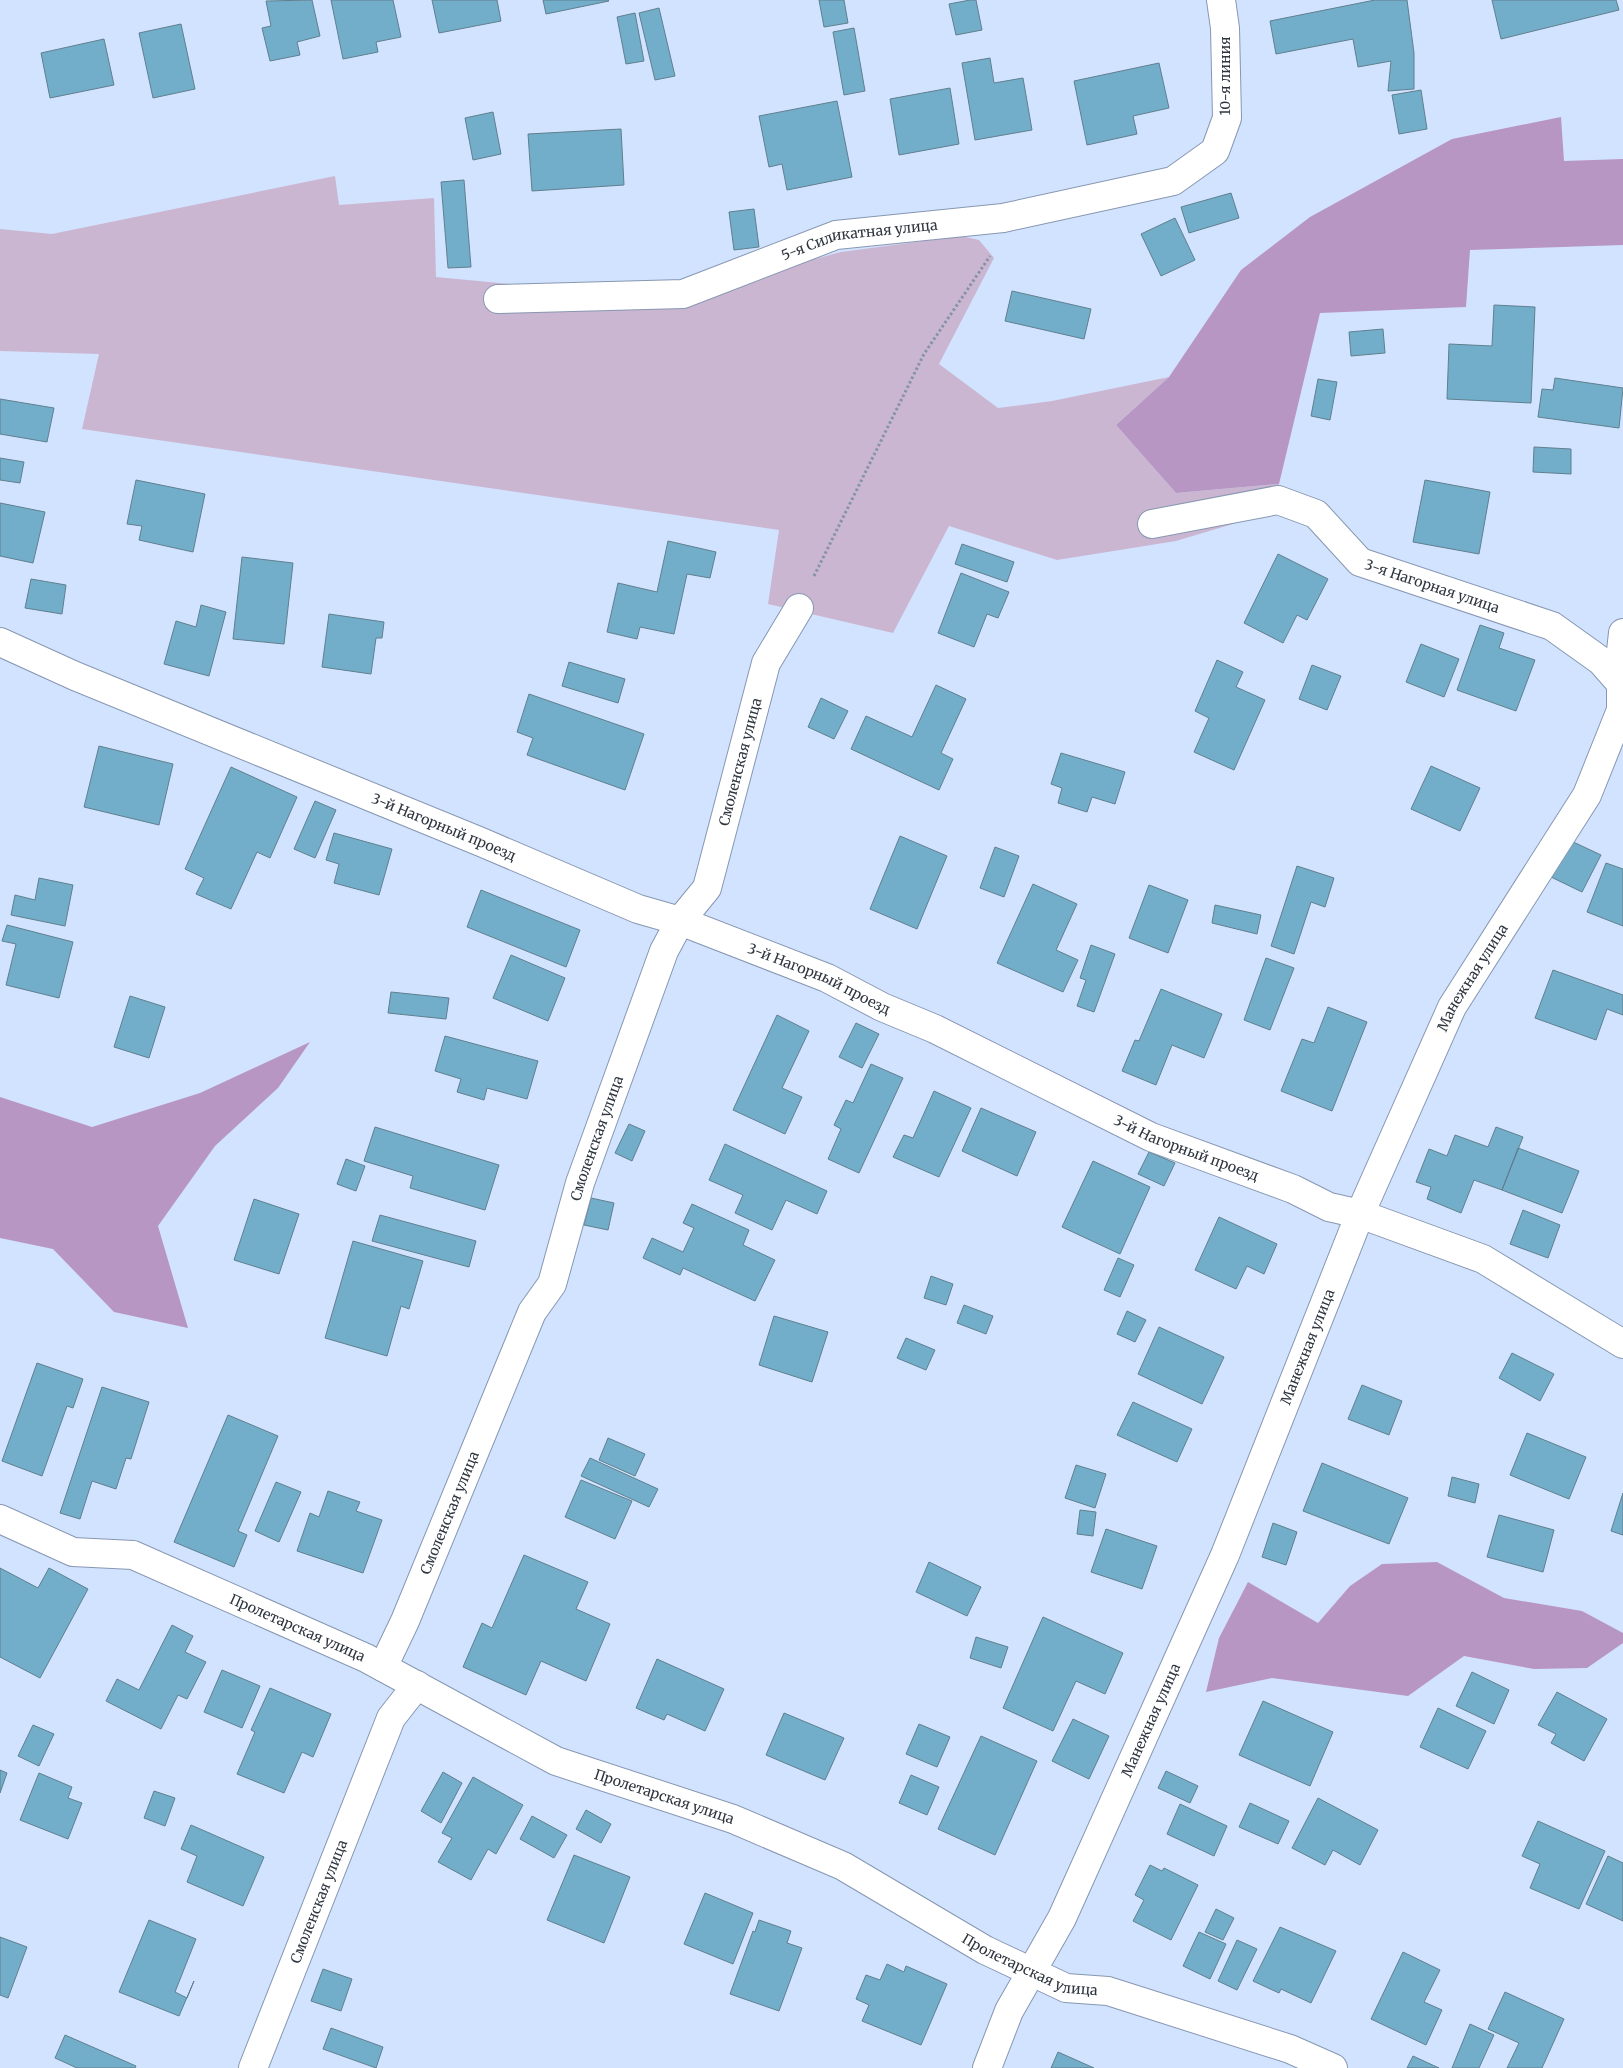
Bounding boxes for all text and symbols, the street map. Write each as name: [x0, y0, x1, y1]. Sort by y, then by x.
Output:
street label: 10-я линия: [1216, 36, 1234, 116]
street label: 5-я Силикатная улица: [779, 216, 939, 264]
street label: 3-я Нагорная улица: [1363, 555, 1502, 617]
street label: Смоленская улица: [715, 696, 766, 828]
street label: 3-й Нагорный проезд: [369, 789, 519, 865]
street label: Манежная улица: [1433, 920, 1512, 1034]
street label: 3-й Нагорный проезд: [745, 939, 893, 1018]
street label: Смоленская улица: [567, 1073, 627, 1203]
street label: 3-й Нагорный проезд: [1111, 1111, 1262, 1185]
street label: Манежная улица: [1276, 1286, 1339, 1407]
street label: Смоленская улица: [416, 1448, 483, 1577]
street label: Пролетарская улица: [227, 1590, 368, 1666]
street label: Манежная улица: [1117, 1660, 1184, 1780]
street label: Пролетарская улица: [592, 1765, 737, 1828]
street label: Смоленская улица: [286, 1837, 351, 1966]
street label: Пролетарская улица: [959, 1929, 1099, 1999]

